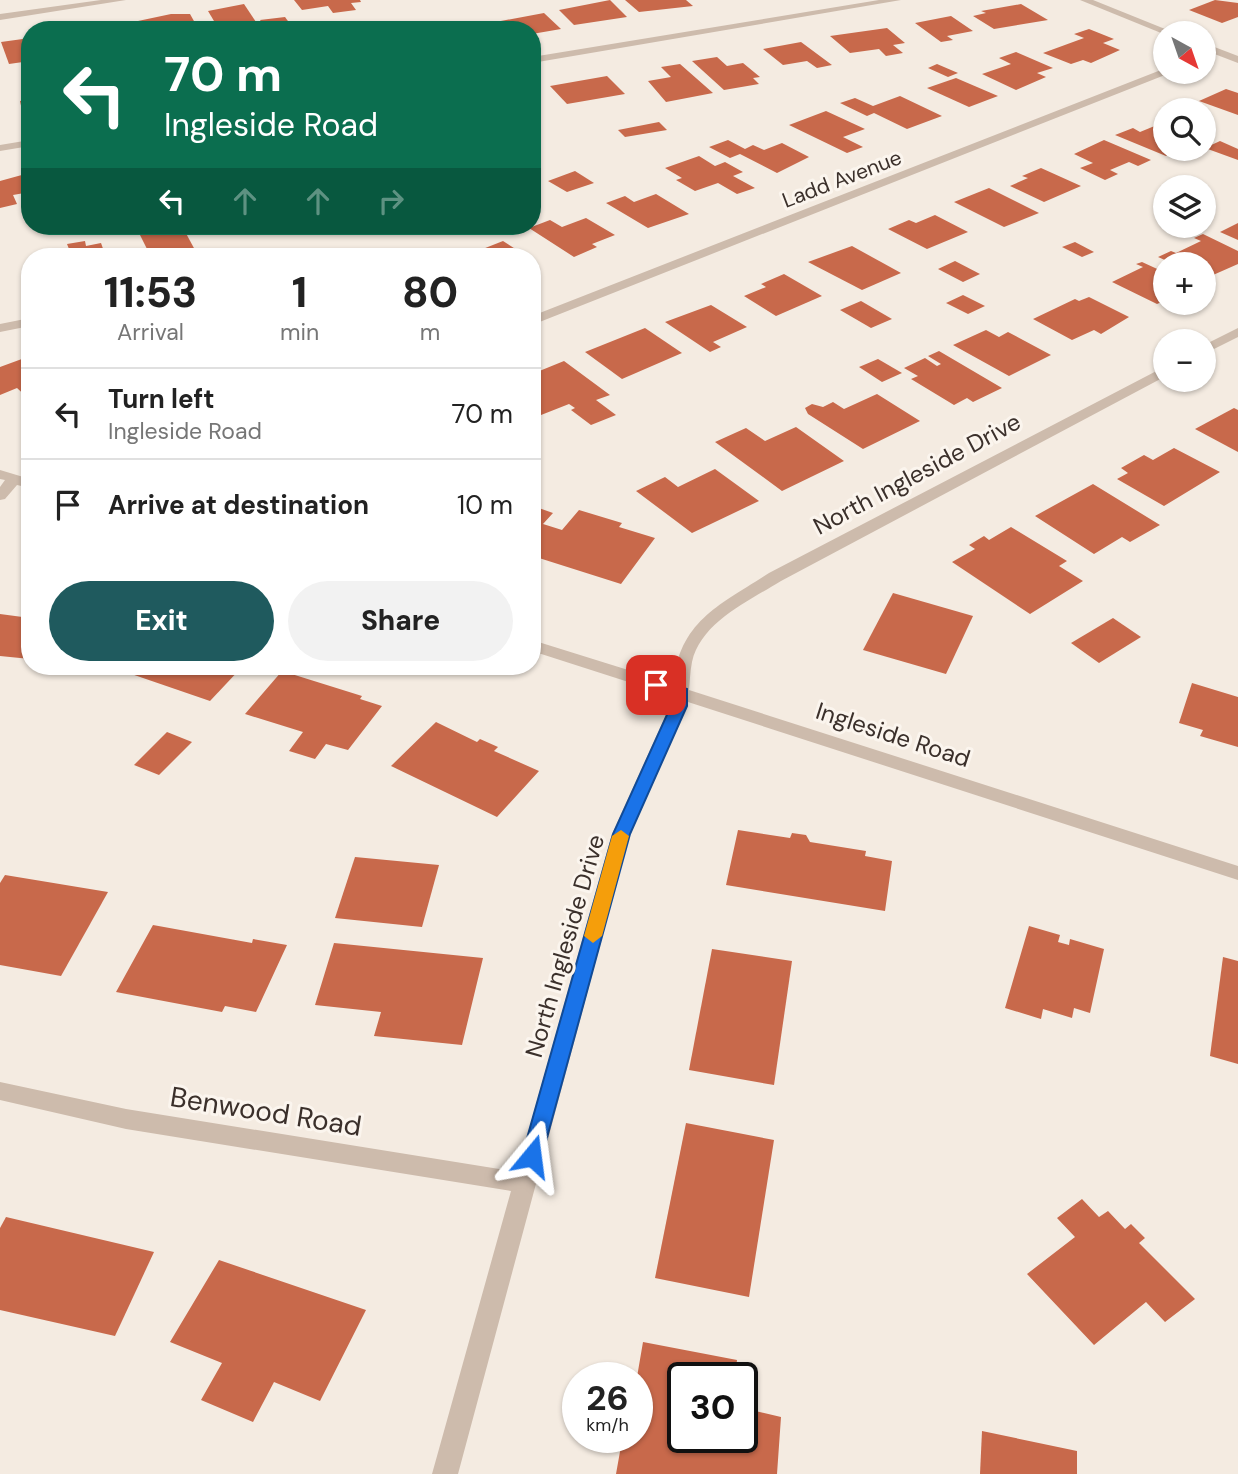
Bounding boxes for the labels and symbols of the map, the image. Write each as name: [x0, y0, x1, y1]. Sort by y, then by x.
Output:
north arrow: [1153, 21, 1216, 84]
street label: Ladd Avenue: [778, 143, 906, 215]
street label: North Ingleside Drive: [808, 406, 1026, 541]
pin: [626, 655, 686, 715]
street label: Ingleside Road: [812, 695, 974, 774]
street label: North Ingleside Drive: [518, 831, 611, 1061]
street label: Benwood Road: [168, 1078, 364, 1145]
position arrow: [495, 1119, 569, 1193]
speed limit sign: 30: [667, 1362, 758, 1453]

